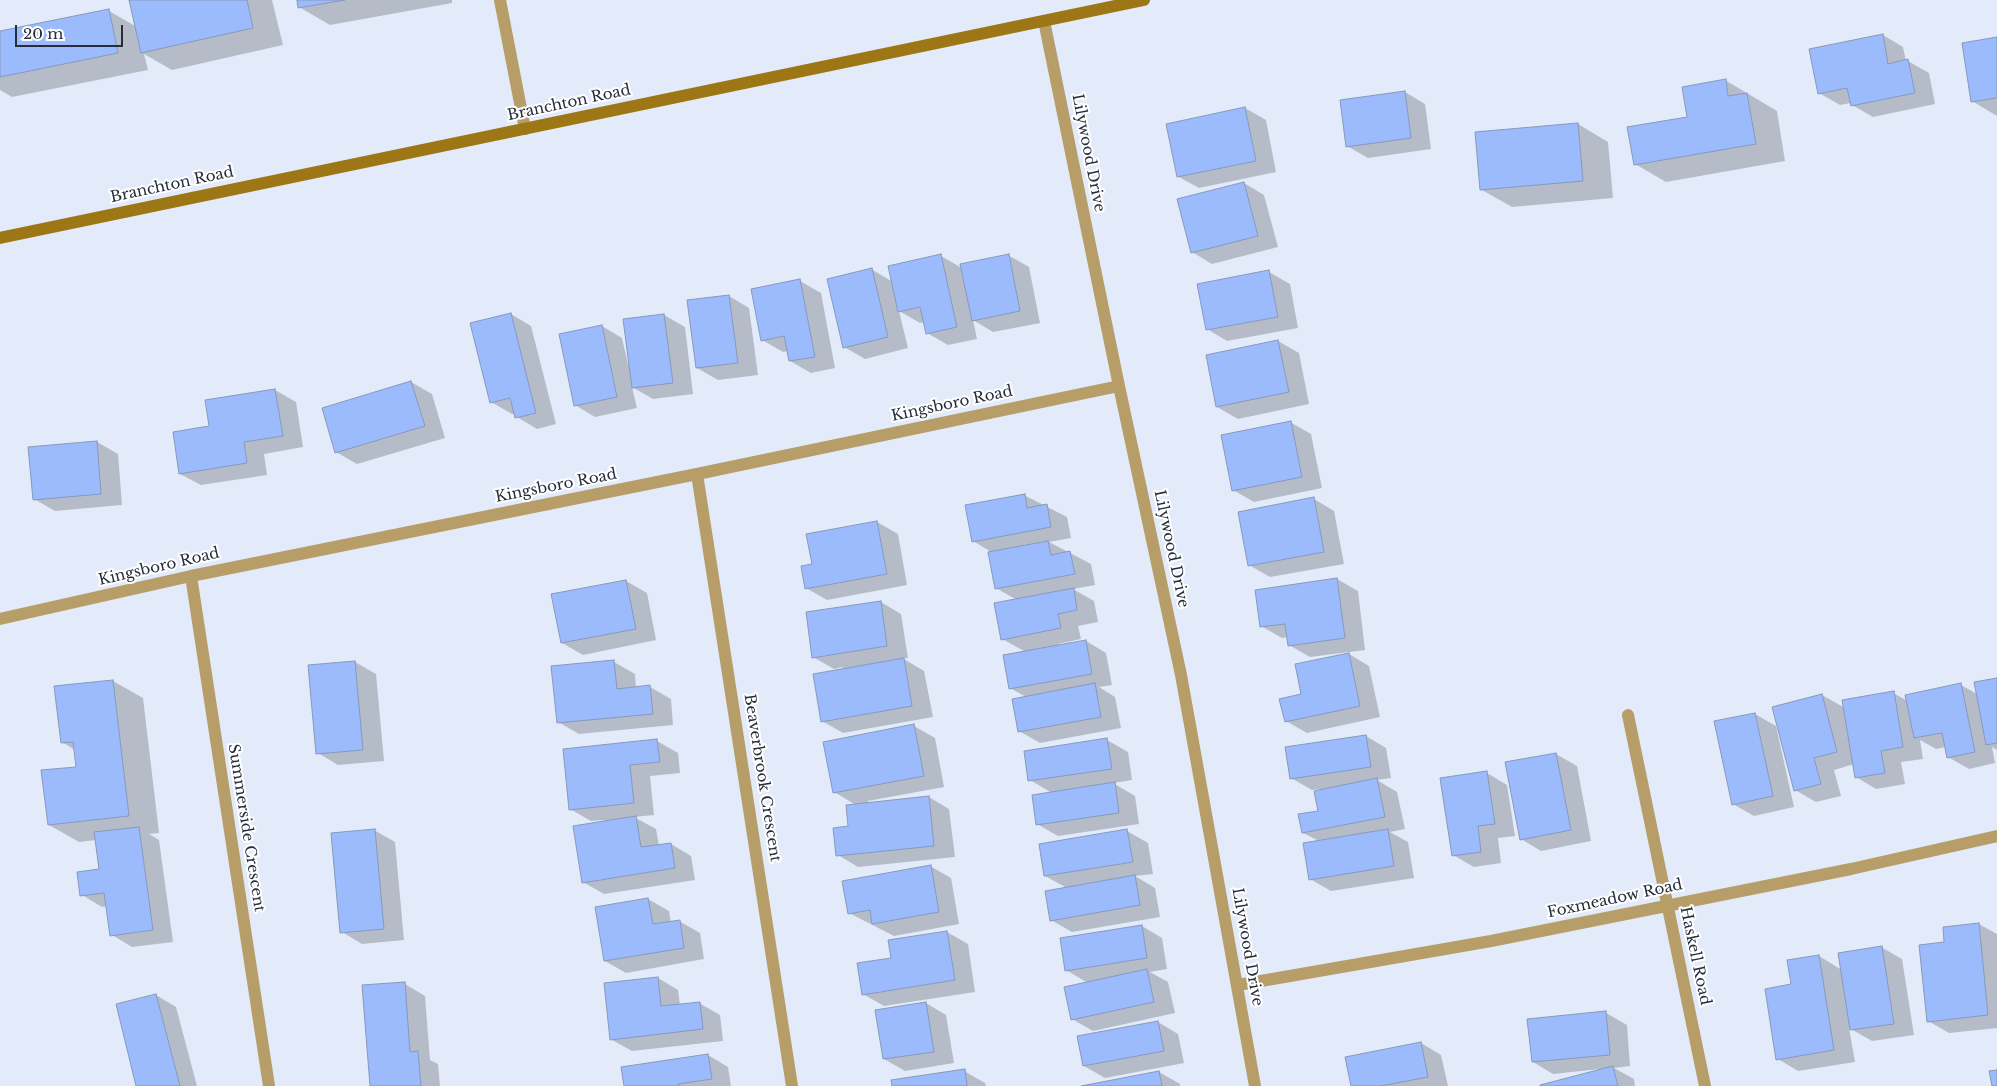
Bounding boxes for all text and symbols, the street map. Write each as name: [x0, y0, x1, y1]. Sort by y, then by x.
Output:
scale bar: [18, 15, 125, 47]
text: 20 m: [23, 24, 63, 43]
street label: Branchton Road: [506, 81, 632, 125]
street label: Lilywood Drive: [1068, 92, 1108, 214]
street label: Branchton Road: [109, 163, 235, 207]
street label: Kingsboro Road: [890, 382, 1014, 426]
street label: Kingsboro Road: [494, 465, 618, 507]
street label: Lilywood Drive: [1150, 489, 1192, 609]
street label: Kingsboro Road: [97, 544, 221, 590]
street label: Beaverbrook Crescent: [740, 693, 784, 863]
street label: Summerside Crescent: [224, 743, 268, 913]
street label: Foxmeadow Road: [1546, 876, 1684, 922]
street label: Lilywood Drive: [1228, 886, 1266, 1008]
street label: Haskell Road: [1676, 905, 1714, 1007]

